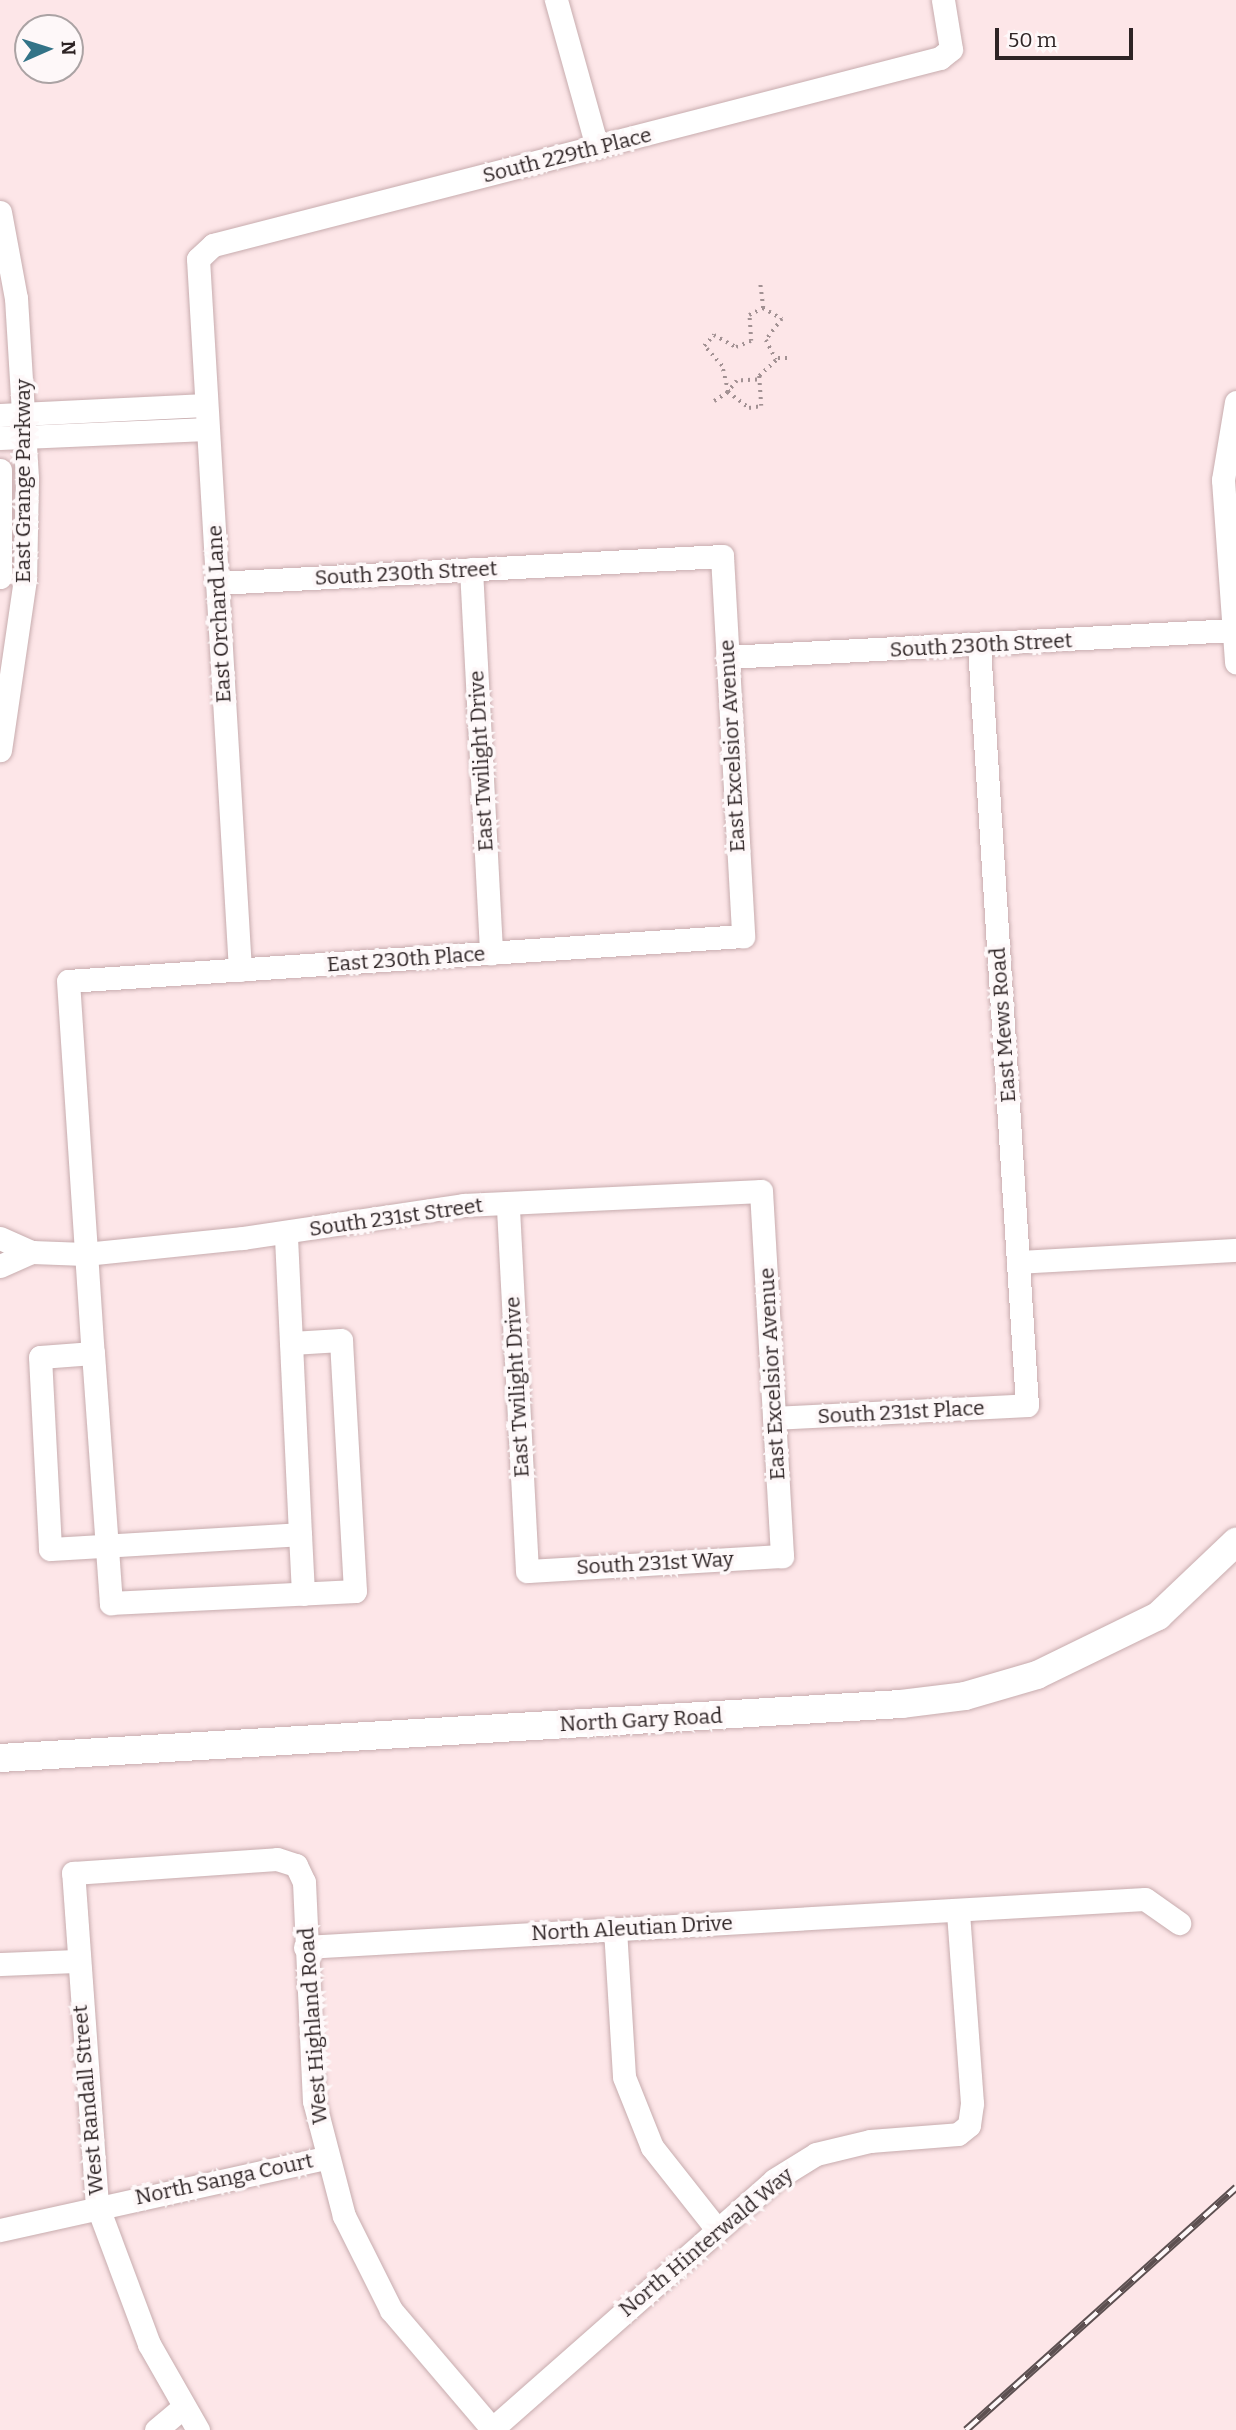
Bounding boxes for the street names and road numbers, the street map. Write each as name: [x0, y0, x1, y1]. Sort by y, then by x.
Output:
street label: South 229th Place: [480, 122, 654, 188]
street label: East Grange Parkway: [10, 379, 36, 583]
street label: East Orchard Lane: [202, 524, 236, 704]
street label: South 230th Street: [314, 556, 498, 590]
street label: South 230th Street: [889, 628, 1073, 662]
street label: East Excelsior Avenue: [714, 639, 750, 853]
street label: East Twilight Drive: [464, 670, 498, 852]
street label: East 230th Place: [326, 941, 486, 977]
street label: East Mews Road: [985, 947, 1021, 1103]
street label: South 231st Street: [308, 1192, 484, 1242]
street label: East Excelsior Avenue: [754, 1267, 790, 1481]
street label: East Twilight Drive: [500, 1296, 534, 1478]
street label: South 231st Place: [817, 1395, 985, 1429]
street label: South 231st Way: [576, 1546, 734, 1580]
street label: North Gary Road: [559, 1703, 723, 1737]
street label: North Aleutian Drive: [531, 1910, 733, 1946]
street label: West Highland Road: [294, 1927, 332, 2125]
street label: West Randall Street: [67, 2004, 109, 2196]
street label: North Sanga Court: [133, 2148, 315, 2210]
street label: North Hinterwald Way: [614, 2162, 798, 2322]

